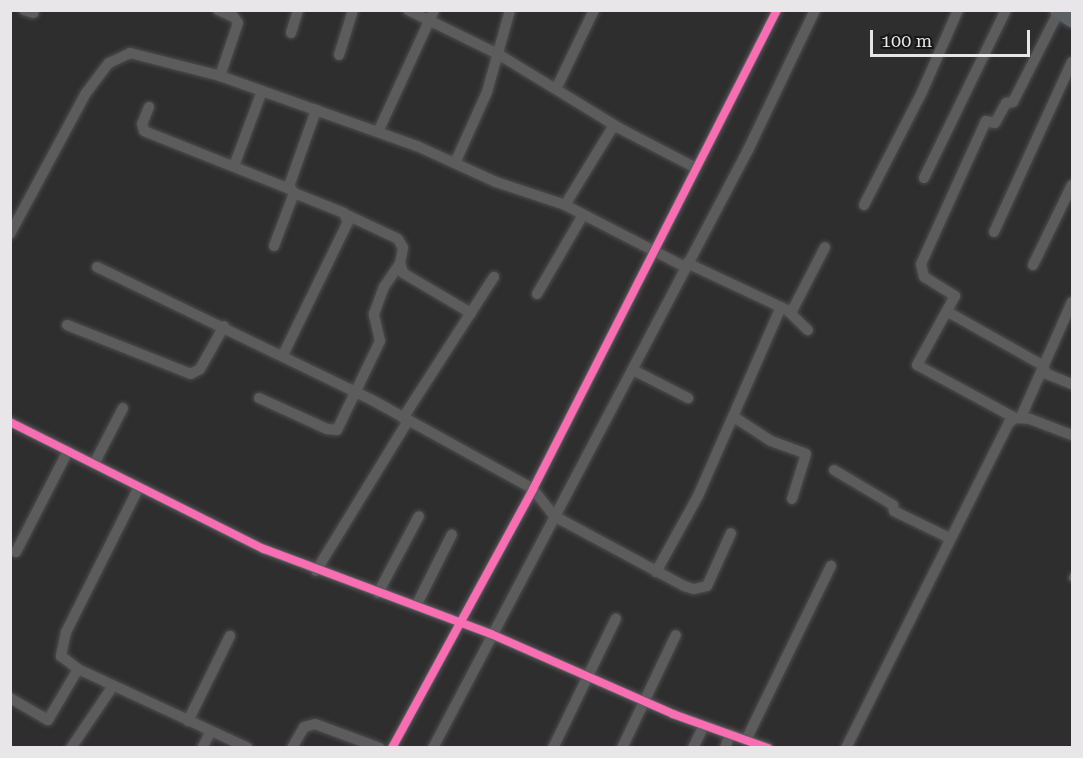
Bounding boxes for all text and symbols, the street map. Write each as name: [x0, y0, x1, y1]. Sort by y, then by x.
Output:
scale bar: [873, 18, 1034, 56]
text: 100 m: [881, 30, 932, 51]

